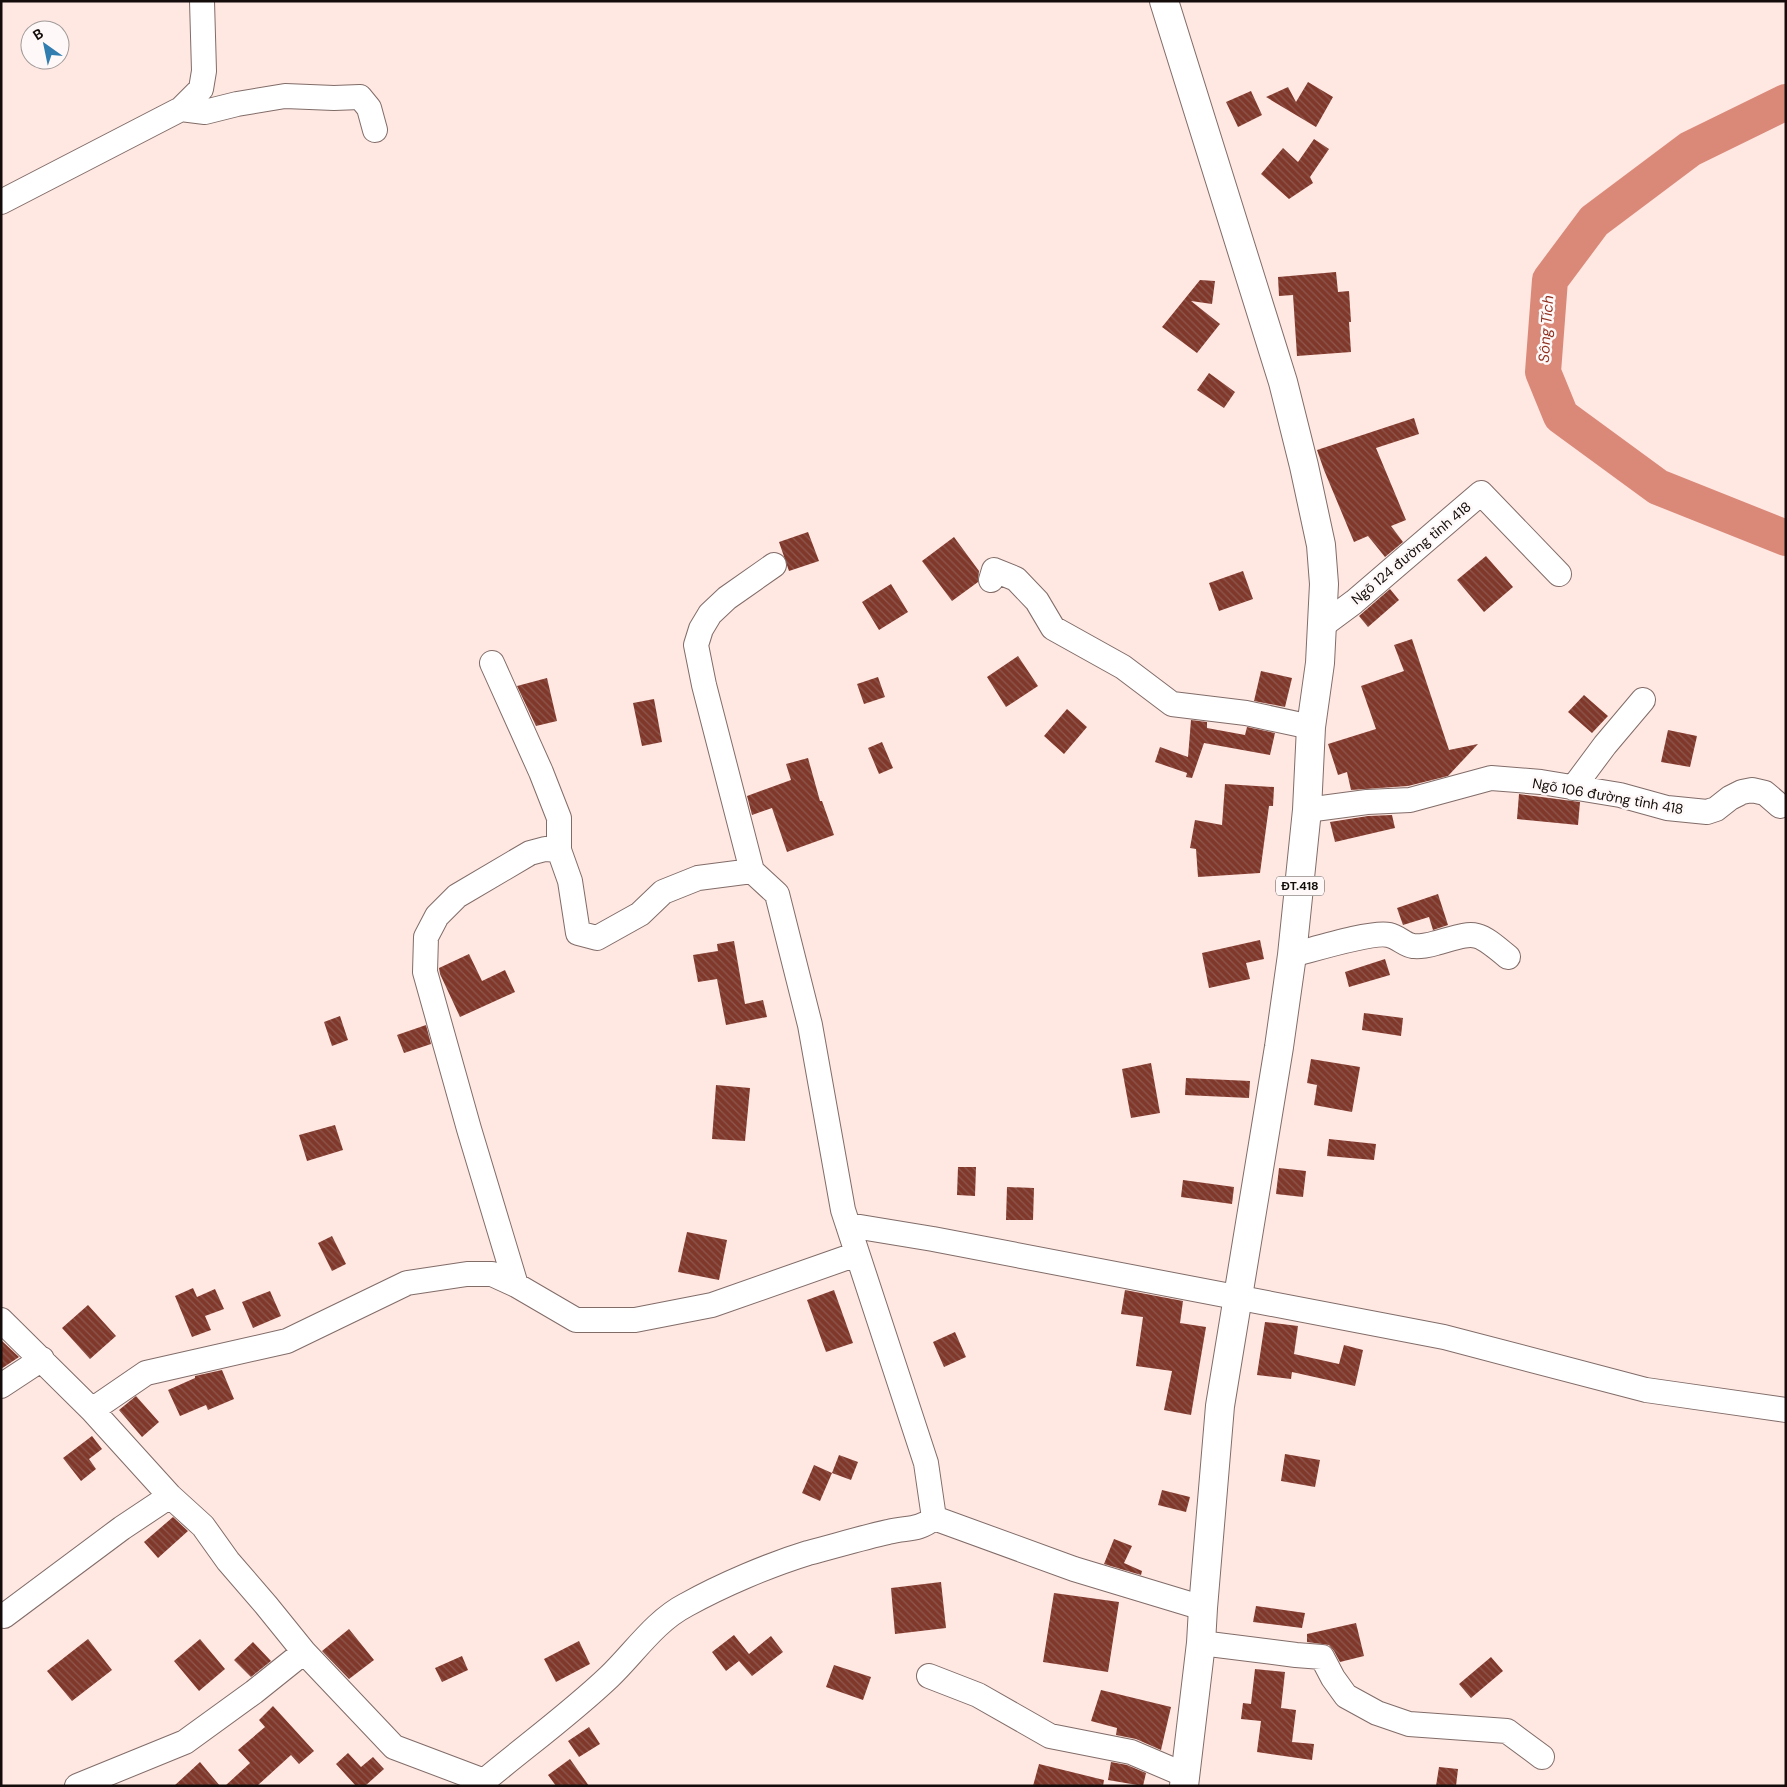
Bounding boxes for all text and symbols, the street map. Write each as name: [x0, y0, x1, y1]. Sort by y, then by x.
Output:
north arrow: [20, 20, 70, 70]
text: B: [29, 24, 47, 44]
water label: Sông Tích: [1534, 294, 1558, 363]
street label: Ngõ 124 đường tỉnh 418: [1347, 498, 1475, 608]
street label: Ngõ 106 đường tỉnh 418: [1531, 774, 1685, 818]
road number: ĐT.418: [1276, 876, 1324, 896]

